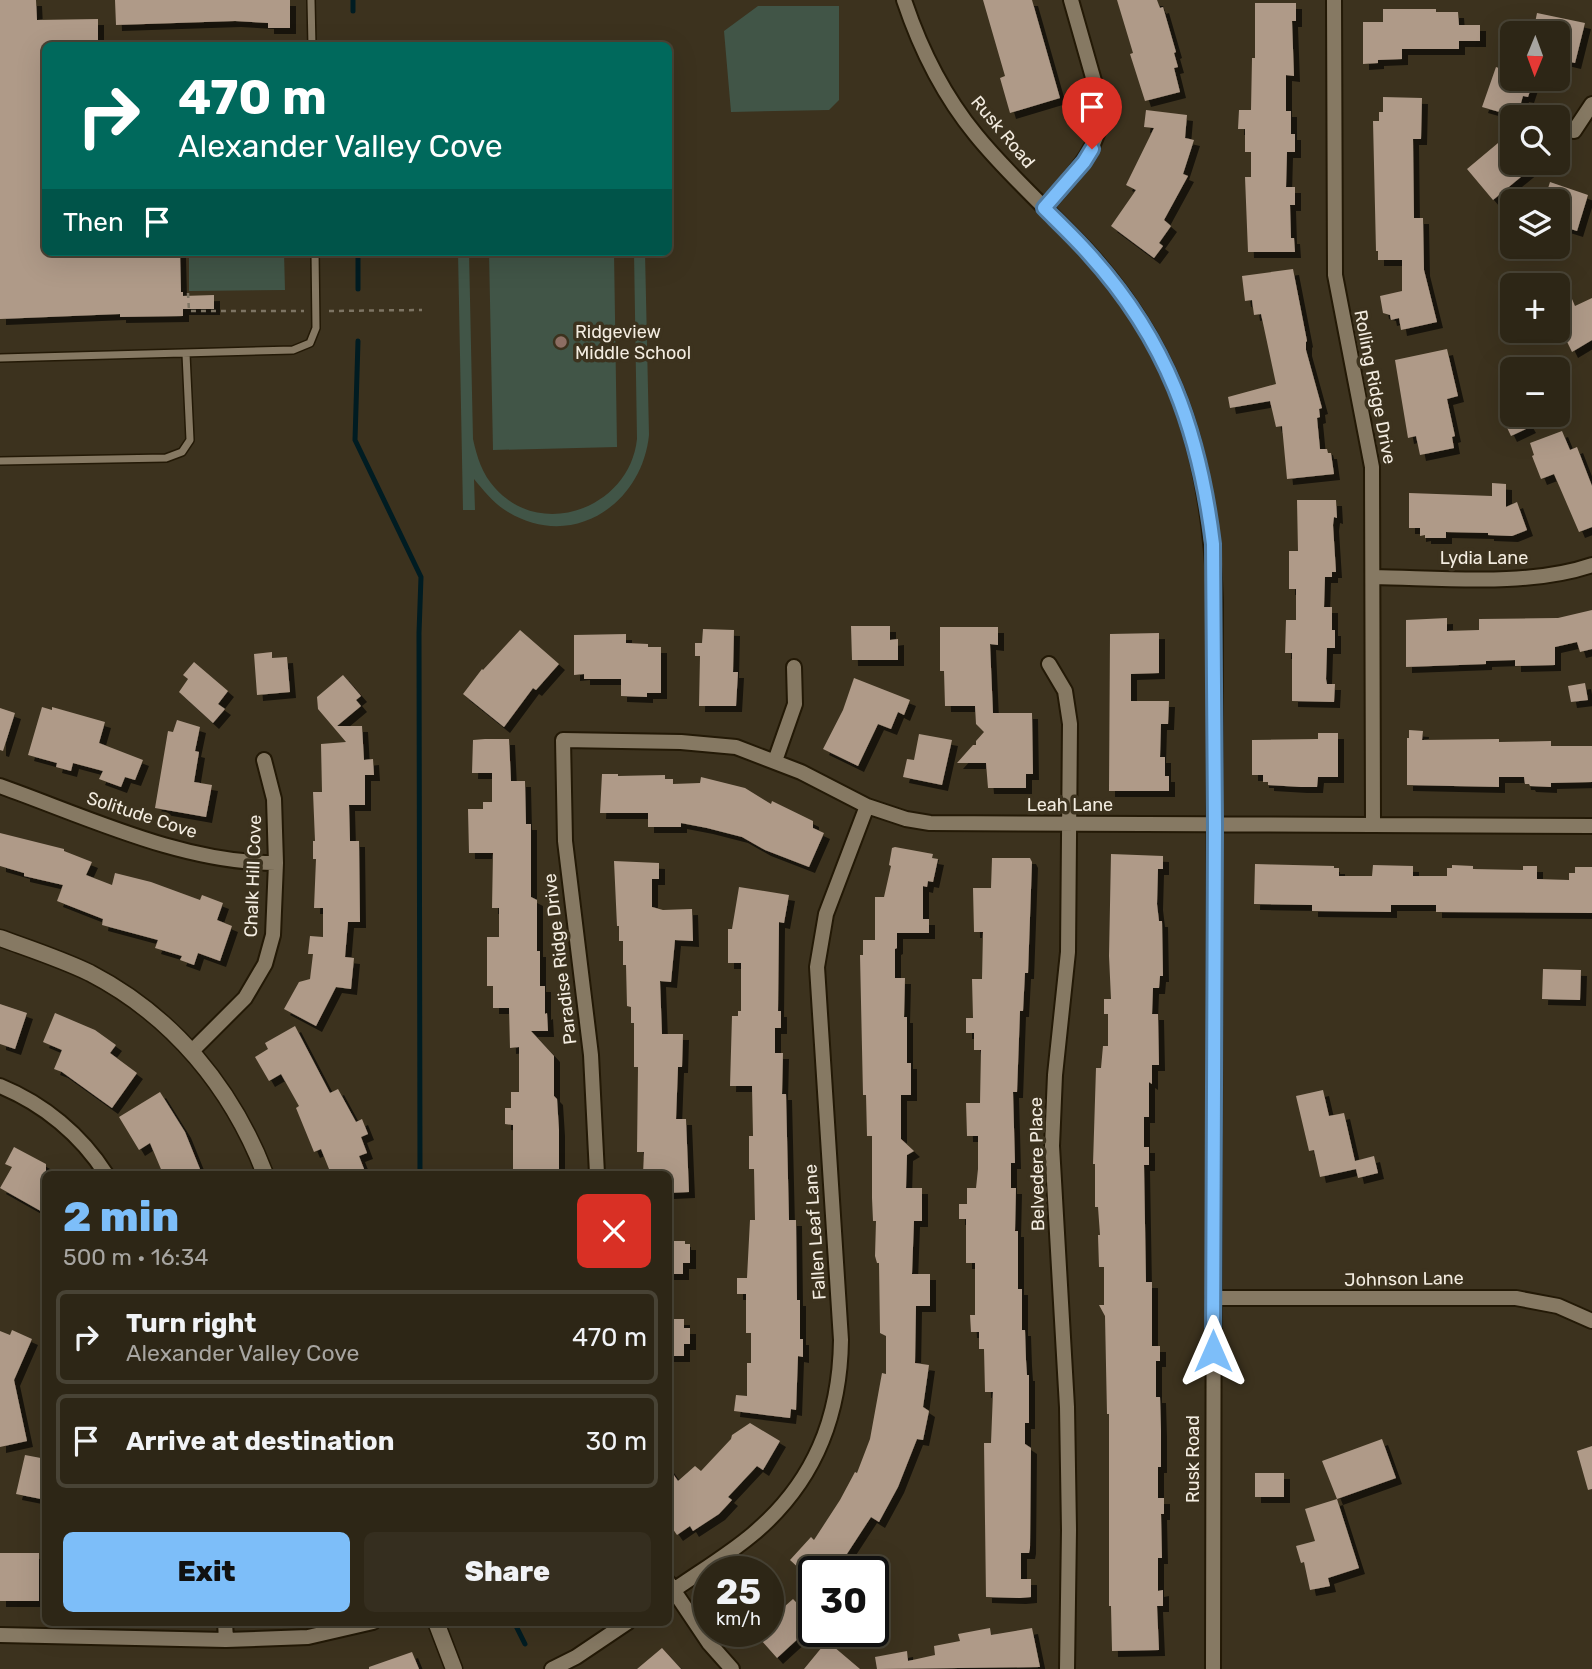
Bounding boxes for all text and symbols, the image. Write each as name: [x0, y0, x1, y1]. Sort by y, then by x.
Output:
north arrow: [1500, 21, 1570, 91]
map controls: [1500, 21, 1570, 427]
text: 470 m: [178, 68, 327, 126]
icon: right: [63, 70, 154, 161]
pin: [1062, 77, 1122, 149]
icon: arrive: [1073, 88, 1111, 126]
street label: Rusk Road: [966, 91, 1040, 173]
button: search: [1500, 105, 1570, 175]
text: Alexander Valley Cove: [178, 127, 503, 165]
button: layers: [1500, 189, 1570, 259]
icon: arrive: [138, 203, 176, 241]
text: Then: [63, 207, 124, 238]
button: +: [1500, 273, 1570, 343]
street label: Rolling Ridge Drive: [1349, 308, 1401, 466]
place label: Ridgeview Middle School: [575, 321, 691, 364]
marker: Ridgeview Middle School: [553, 334, 569, 350]
button: −: [1500, 357, 1570, 427]
street label: Lydia Lane: [1440, 547, 1528, 569]
street label: Solitude Cove: [84, 787, 200, 843]
street label: Leah Lane: [1027, 794, 1113, 816]
street label: Chalk Hill Cove: [240, 814, 266, 938]
street label: Paradise Ridge Drive: [539, 872, 581, 1046]
street label: Belvedere Place: [1025, 1097, 1049, 1231]
street label: Fallen Leaf Lane: [799, 1163, 831, 1301]
text: 2 min: [63, 1192, 179, 1242]
button: close: [577, 1194, 651, 1268]
text: 500 m · 16:34: [63, 1243, 209, 1271]
street label: Johnson Lane: [1344, 1267, 1464, 1291]
text: Turn right: [126, 1308, 256, 1339]
position arrow: [1176, 1314, 1250, 1388]
icon: right: [67, 1318, 105, 1356]
text: 470 m: [572, 1322, 647, 1353]
text: Alexander Valley Cove: [126, 1339, 359, 1367]
street label: Rusk Road: [1182, 1415, 1204, 1503]
icon: arrive: [67, 1422, 105, 1460]
text: Arrive at destination: [126, 1426, 394, 1457]
text: 30 m: [585, 1426, 647, 1457]
button: Exit: [63, 1532, 350, 1612]
button: Share: [364, 1532, 651, 1612]
speed limit sign: 30: [798, 1556, 889, 1647]
text: 25: [716, 1571, 761, 1613]
text: km/h: [716, 1608, 761, 1630]

